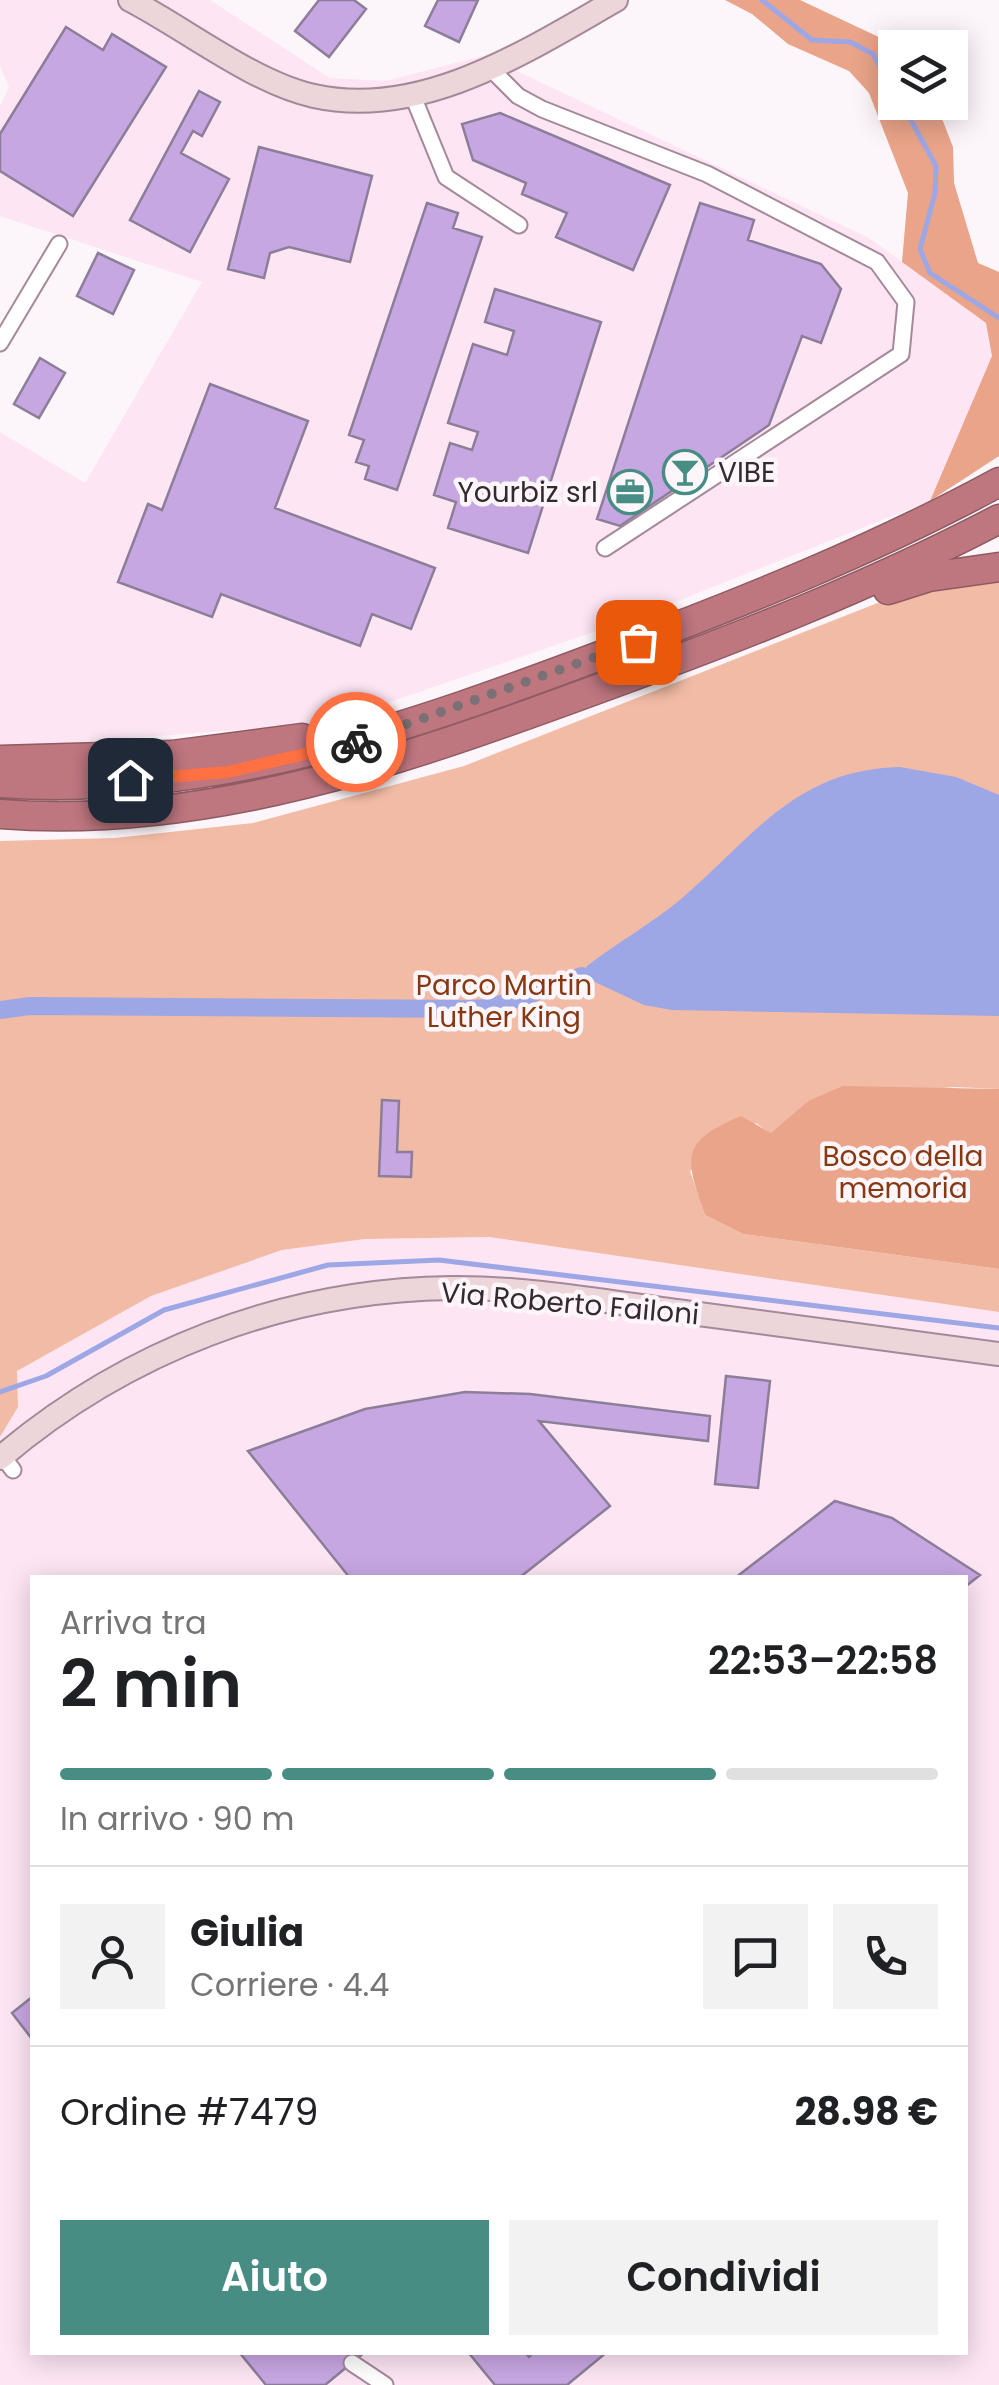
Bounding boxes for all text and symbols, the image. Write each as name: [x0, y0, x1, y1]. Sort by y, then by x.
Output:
map controls: [878, 30, 968, 120]
button: layers: [878, 30, 968, 120]
bar icon: VIBE: [662, 449, 708, 495]
place label: VIBE: [718, 453, 775, 492]
office icon: Yourbiz srl: [607, 469, 653, 515]
place label: Yourbiz srl: [457, 473, 598, 512]
pin: [596, 600, 681, 685]
icon: bag: [611, 615, 666, 670]
courier: [306, 692, 406, 792]
icon: bike: [329, 715, 384, 770]
pin: [88, 738, 173, 823]
icon: home: [103, 753, 158, 808]
park label: Parco Martin Luther King: [416, 966, 592, 1037]
park label: Bosco della memoria: [822, 1137, 984, 1208]
street label: Via Roberto Failoni: [439, 1273, 701, 1334]
text: Arriva tra: [60, 1600, 207, 1645]
text: 22:53–22:58: [708, 1634, 938, 1687]
text: 2 min: [60, 1639, 242, 1730]
text: In arrivo · 90 m: [60, 1796, 294, 1841]
button: person: [60, 1904, 165, 2009]
button: chat: [703, 1904, 808, 2009]
button: phone: [833, 1904, 938, 2009]
text: Giulia: [190, 1906, 304, 1959]
text: Corriere · 4.4: [190, 1962, 389, 2007]
text: Ordine #7479: [60, 2085, 318, 2138]
text: 28.98 €: [795, 2085, 938, 2138]
button: Aiuto: [60, 2220, 489, 2335]
button: Condividi: [509, 2220, 938, 2335]

